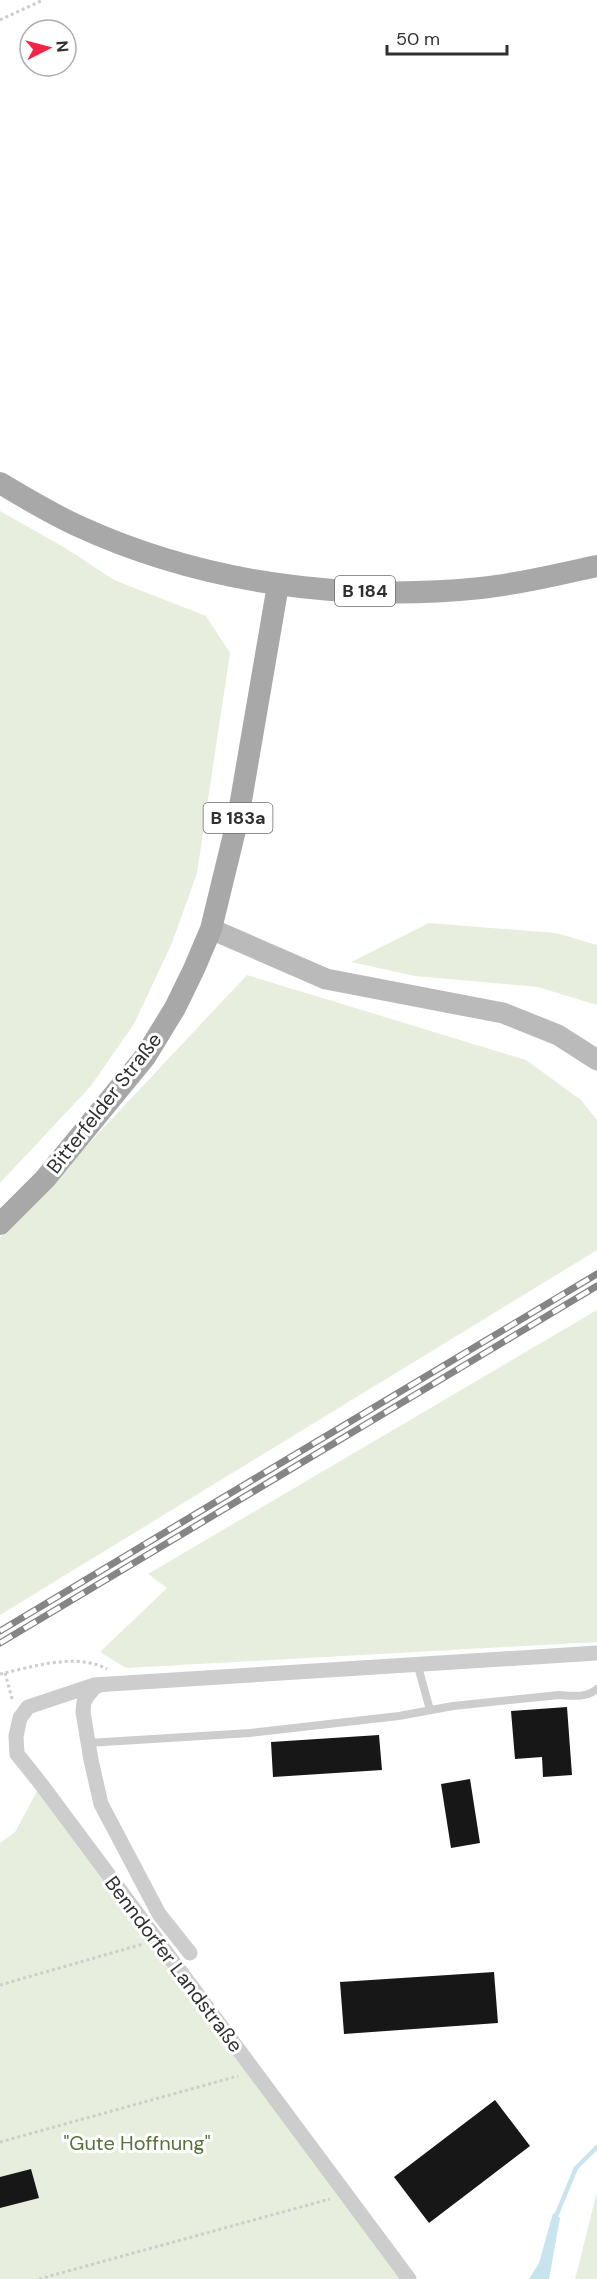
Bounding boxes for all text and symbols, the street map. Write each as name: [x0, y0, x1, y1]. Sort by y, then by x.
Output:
north arrow: [18, 18, 78, 78]
scale bar: [387, 18, 507, 56]
text: 50 m: [396, 27, 440, 51]
text: N: [51, 40, 73, 53]
road number: B 184: [335, 576, 395, 606]
road number: B 183a: [204, 803, 272, 833]
street label: Bitterfelder Straße: [41, 1027, 167, 1179]
street label: Benndorfer Landstraße: [99, 1871, 249, 2057]
park label: "Gute Hoffnung": [63, 2130, 211, 2156]

